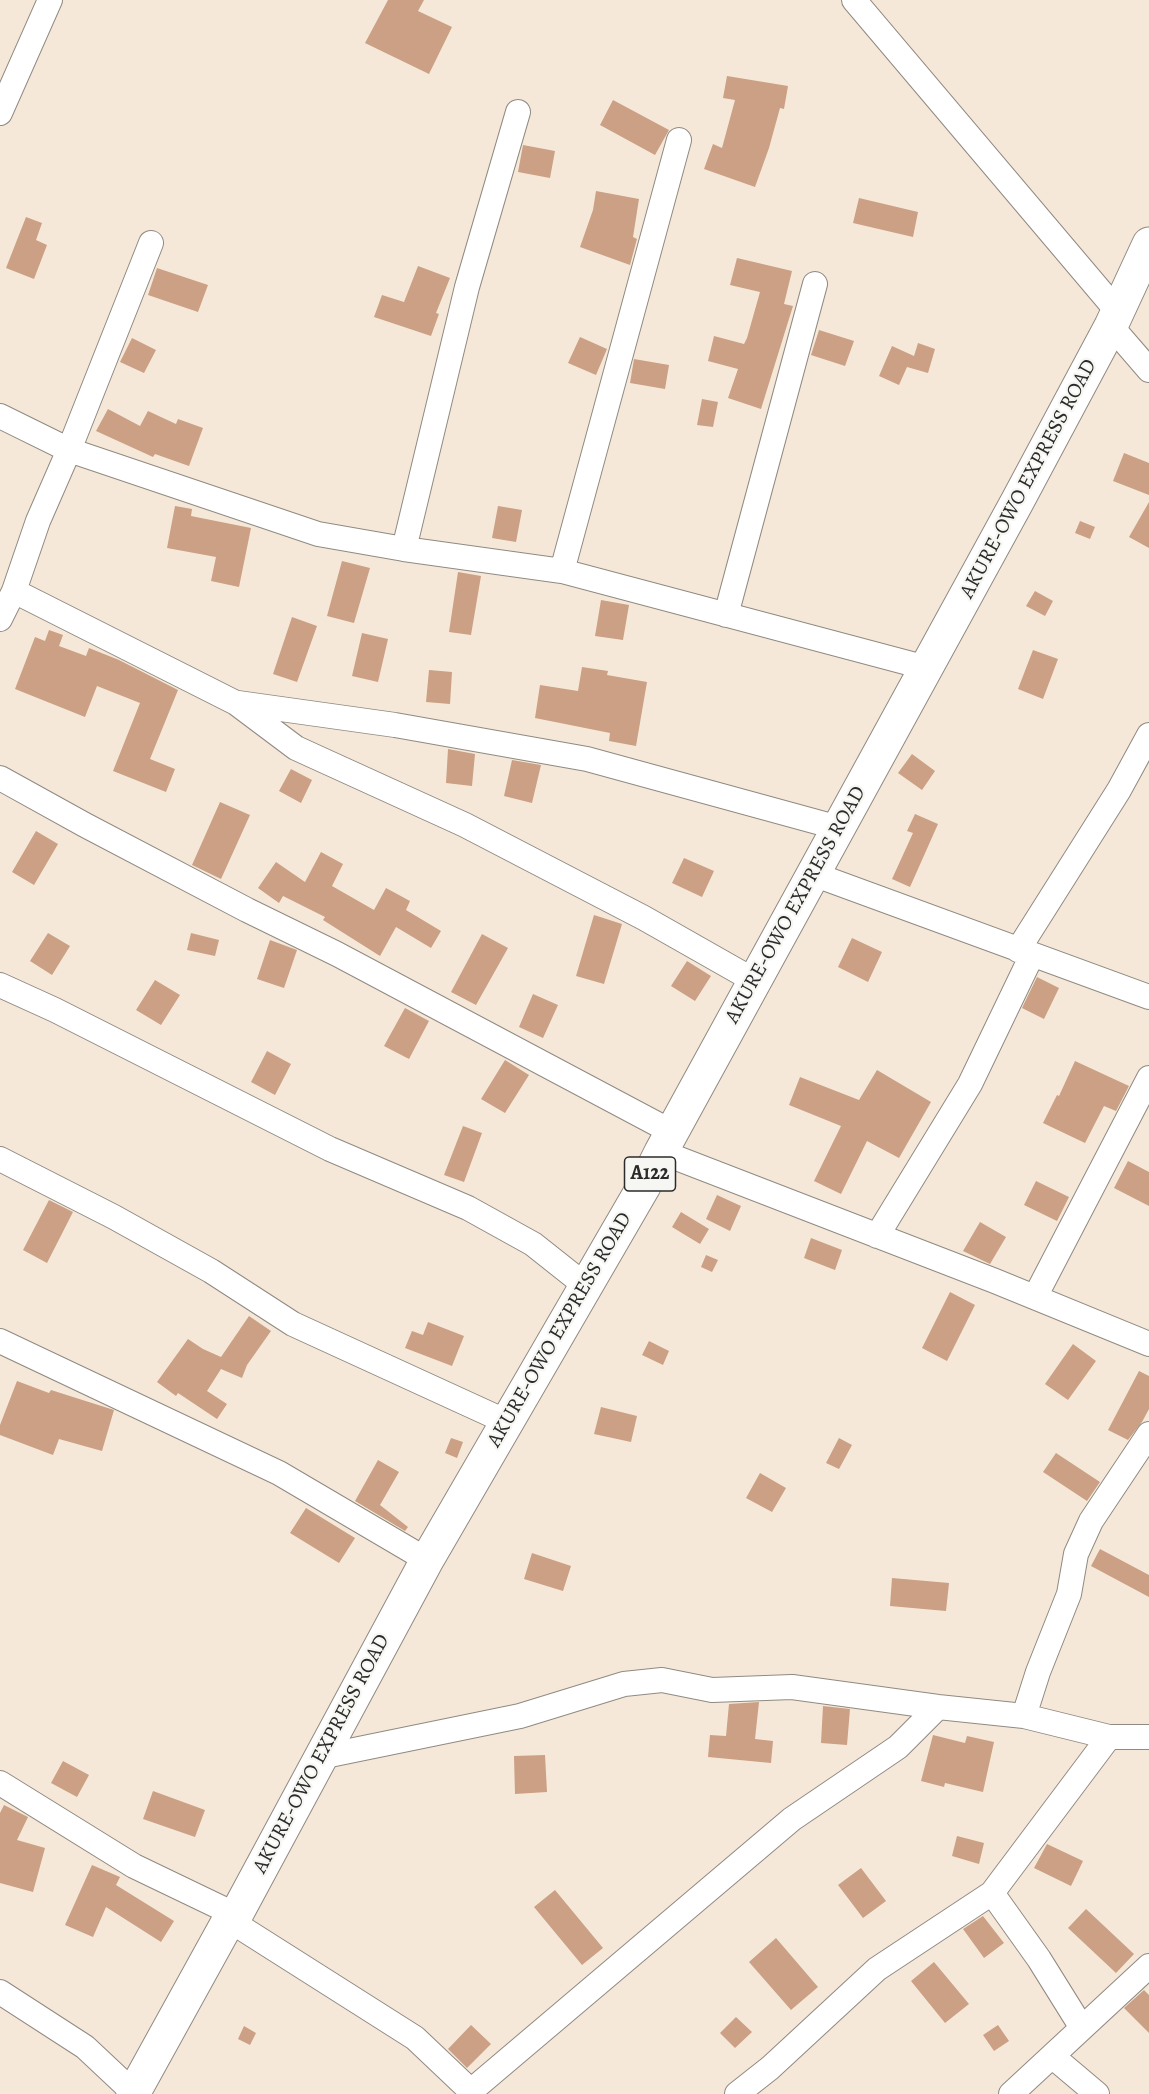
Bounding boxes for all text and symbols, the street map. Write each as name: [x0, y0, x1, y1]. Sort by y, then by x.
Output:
street label: AKURE-OWO EXPRESS ROAD: [955, 355, 1103, 603]
street label: AKURE-OWO EXPRESS ROAD: [720, 782, 872, 1028]
road number: A122: [624, 1157, 676, 1191]
street label: AKURE-OWO EXPRESS ROAD: [482, 1208, 638, 1452]
street label: AKURE-OWO EXPRESS ROAD: [248, 1630, 396, 1878]

